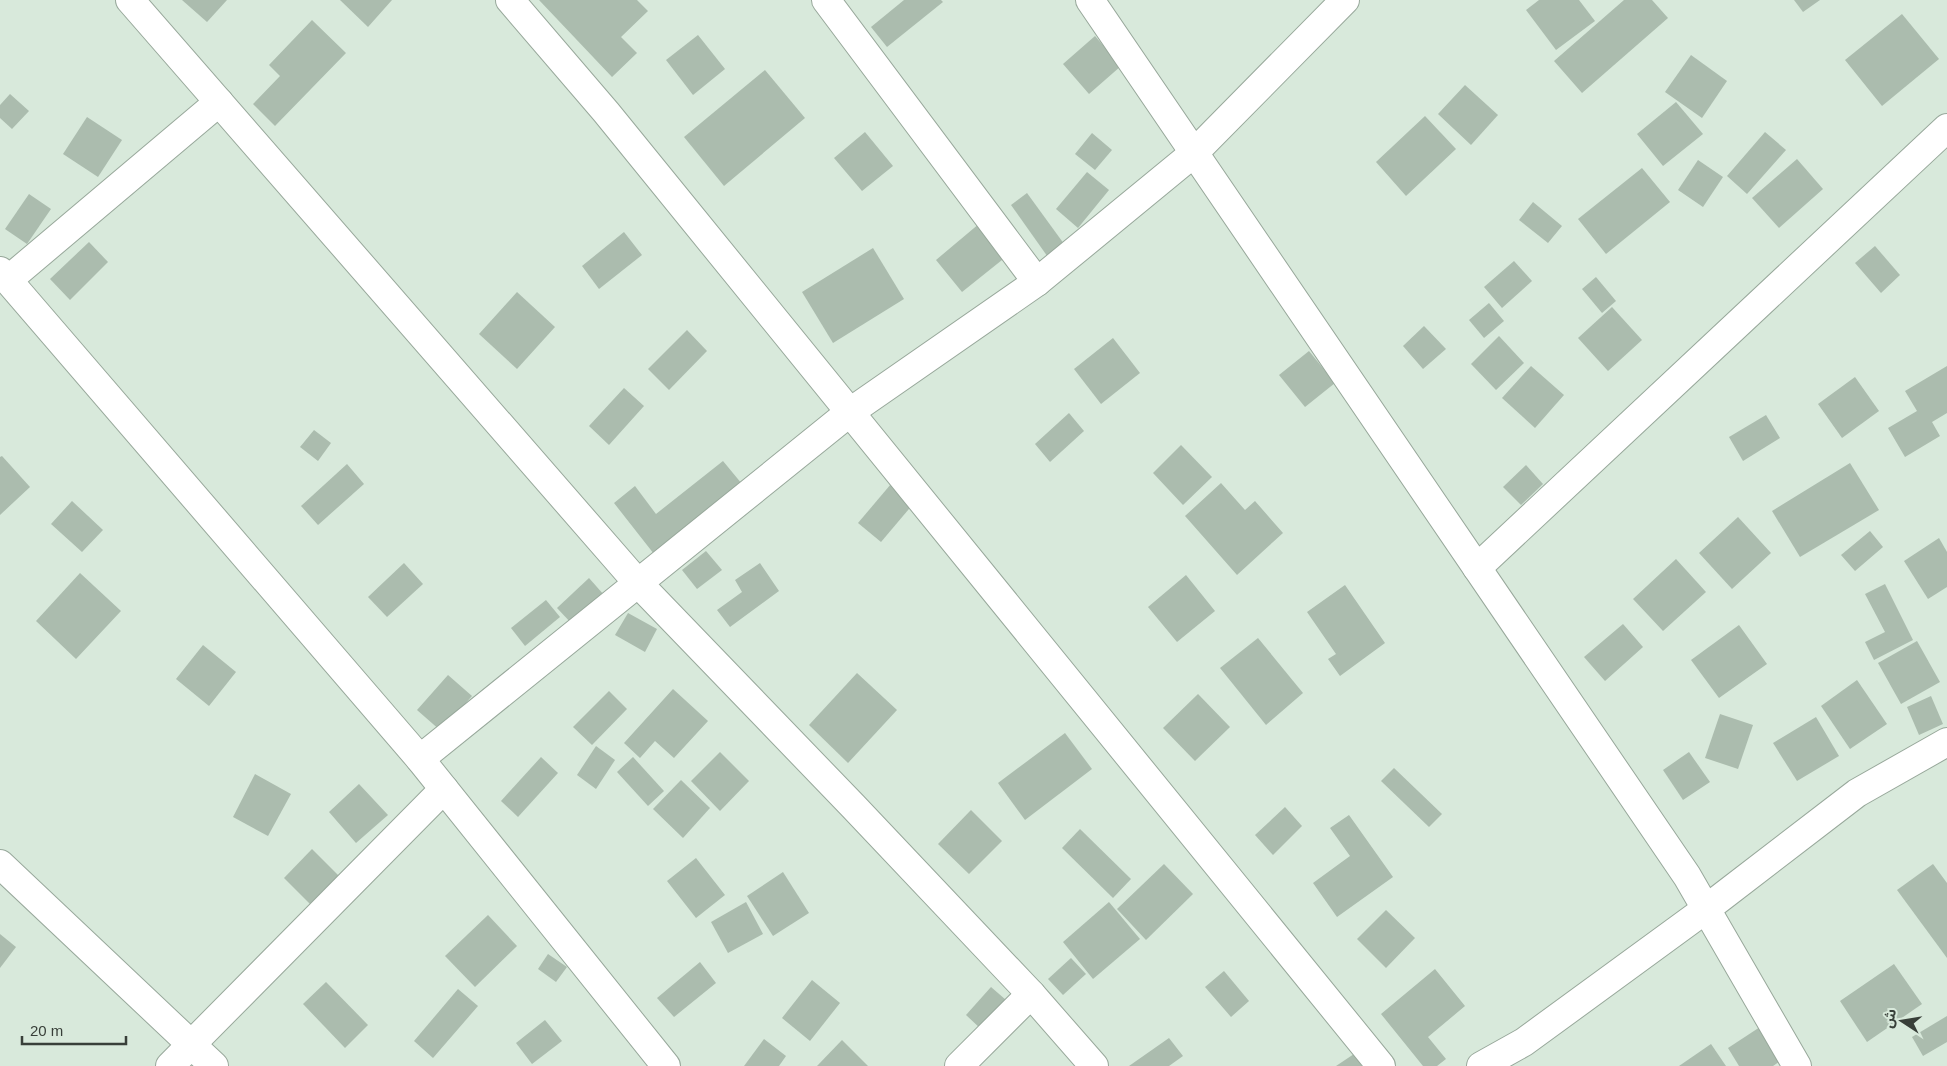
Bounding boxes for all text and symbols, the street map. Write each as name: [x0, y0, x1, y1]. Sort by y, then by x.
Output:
north arrow: [1877, 996, 1927, 1046]
text: ش: [1879, 1007, 1899, 1029]
scale bar: [22, 1014, 126, 1046]
text: 20 m: [30, 1022, 63, 1039]

